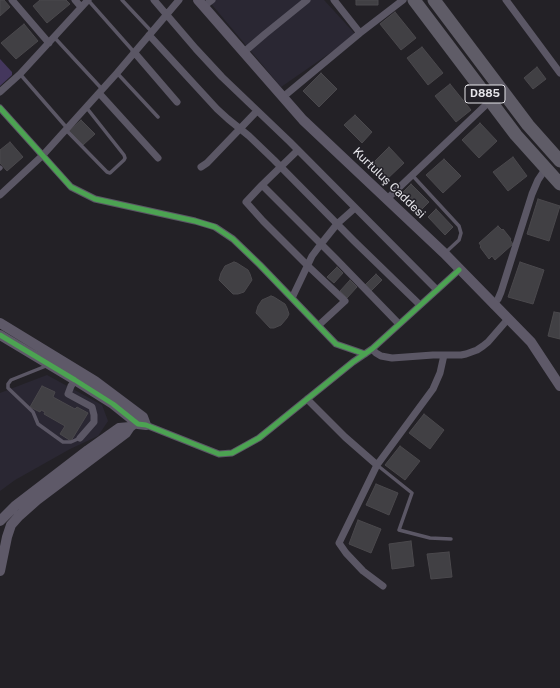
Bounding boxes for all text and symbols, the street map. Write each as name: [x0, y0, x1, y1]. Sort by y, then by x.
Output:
road number: D885: [465, 85, 505, 103]
street label: Kurtuluş Caddesi: [350, 145, 428, 221]

